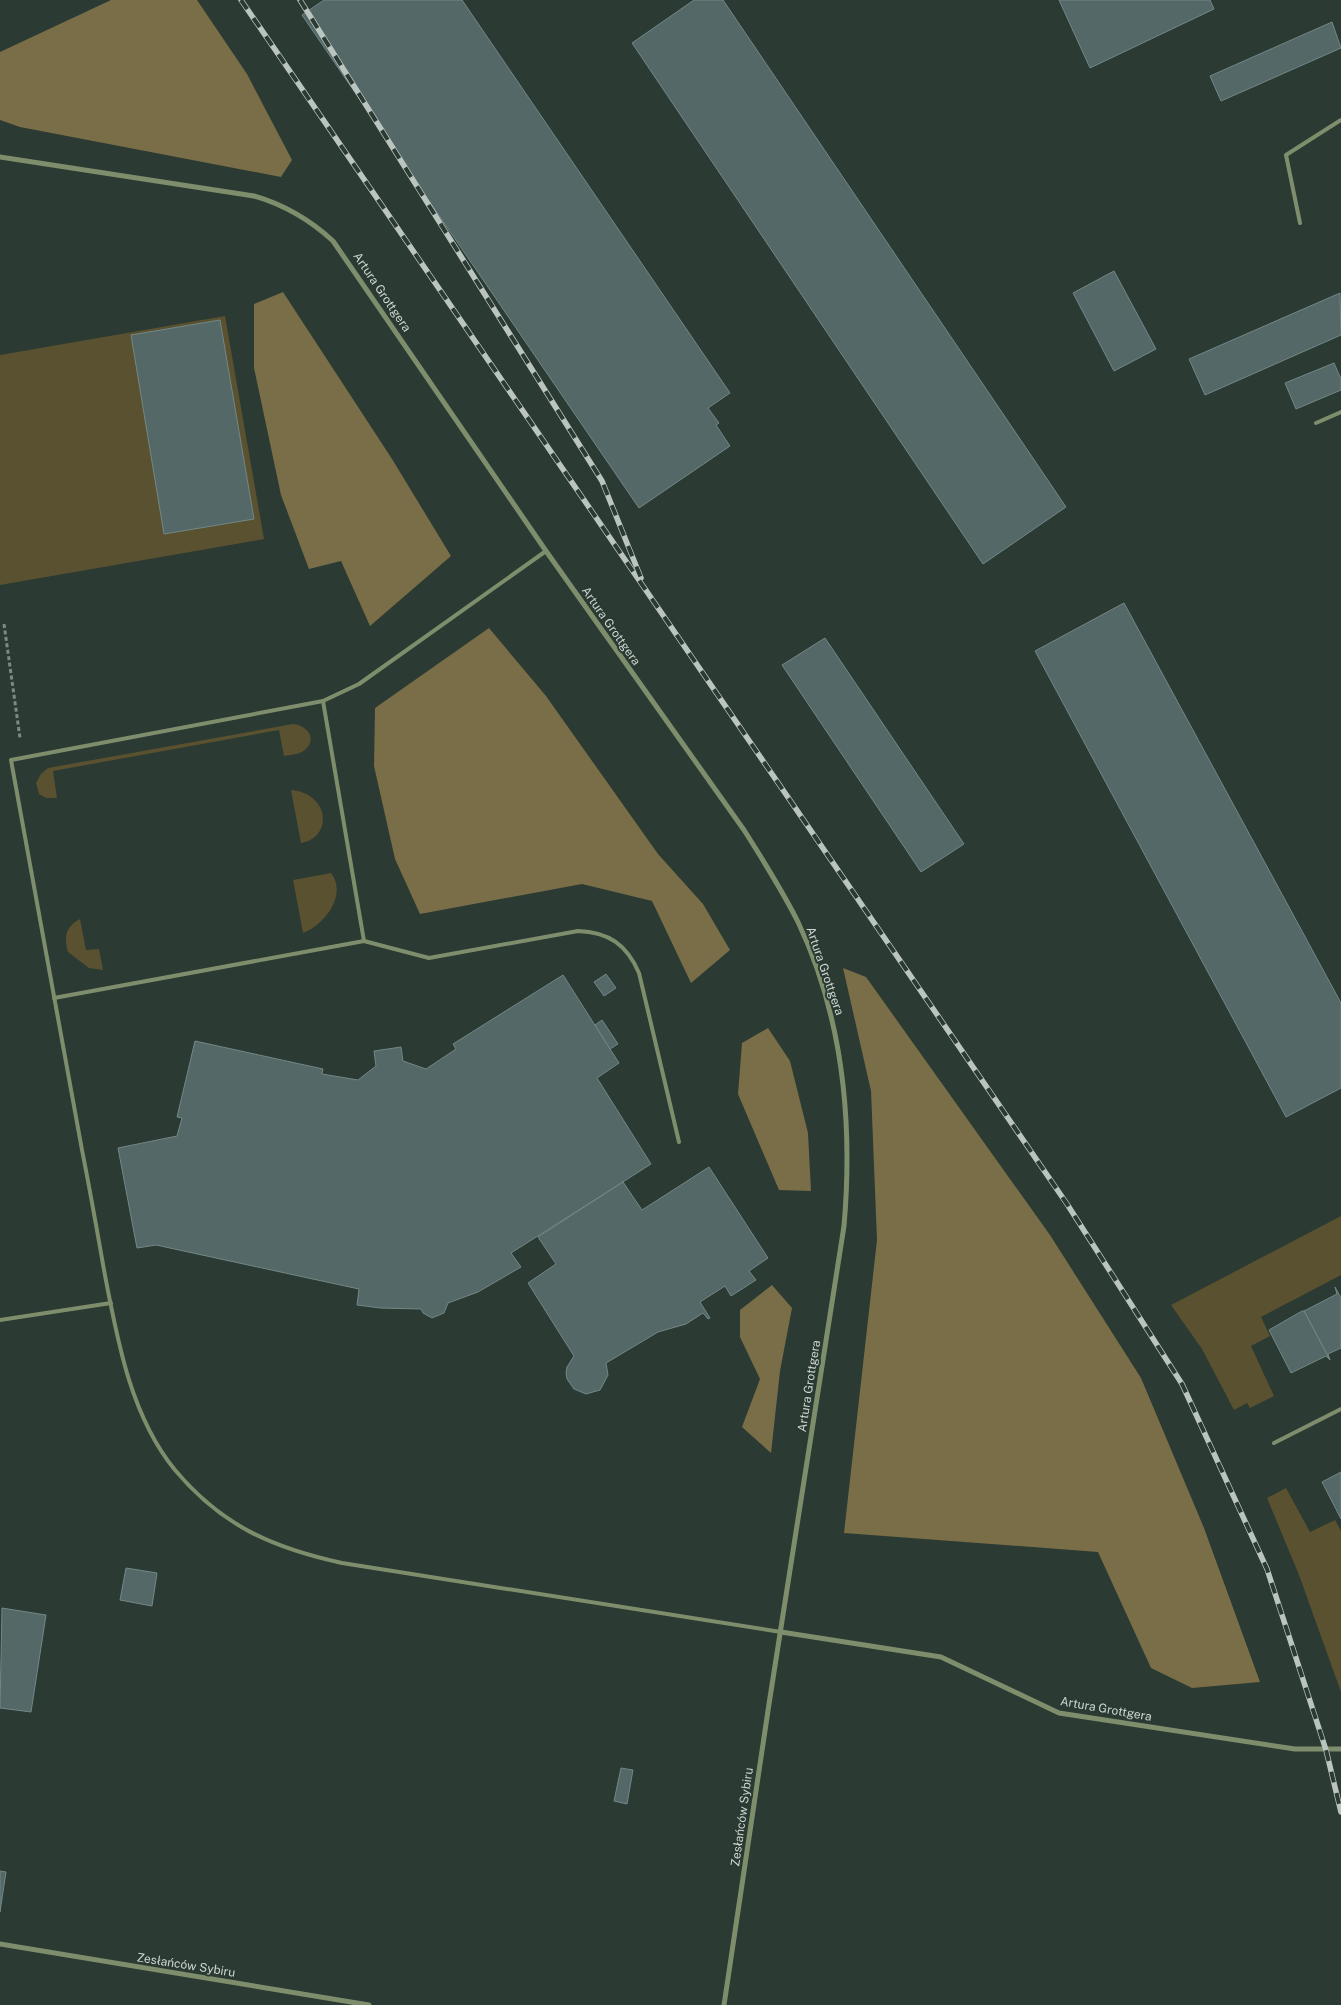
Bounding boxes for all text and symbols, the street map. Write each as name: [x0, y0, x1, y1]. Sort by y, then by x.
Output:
street label: Artura Grottgera: [350, 250, 414, 334]
street label: Artura Grottgera: [579, 584, 643, 668]
street label: Artura Grottgera: [803, 925, 847, 1017]
street label: Artura Grottgera: [795, 1339, 823, 1433]
street label: Artura Grottgera: [1059, 1694, 1153, 1724]
street label: Zesłańców Sybiru: [728, 1767, 756, 1867]
street label: Zesłańców Sybiru: [136, 1950, 236, 1980]

